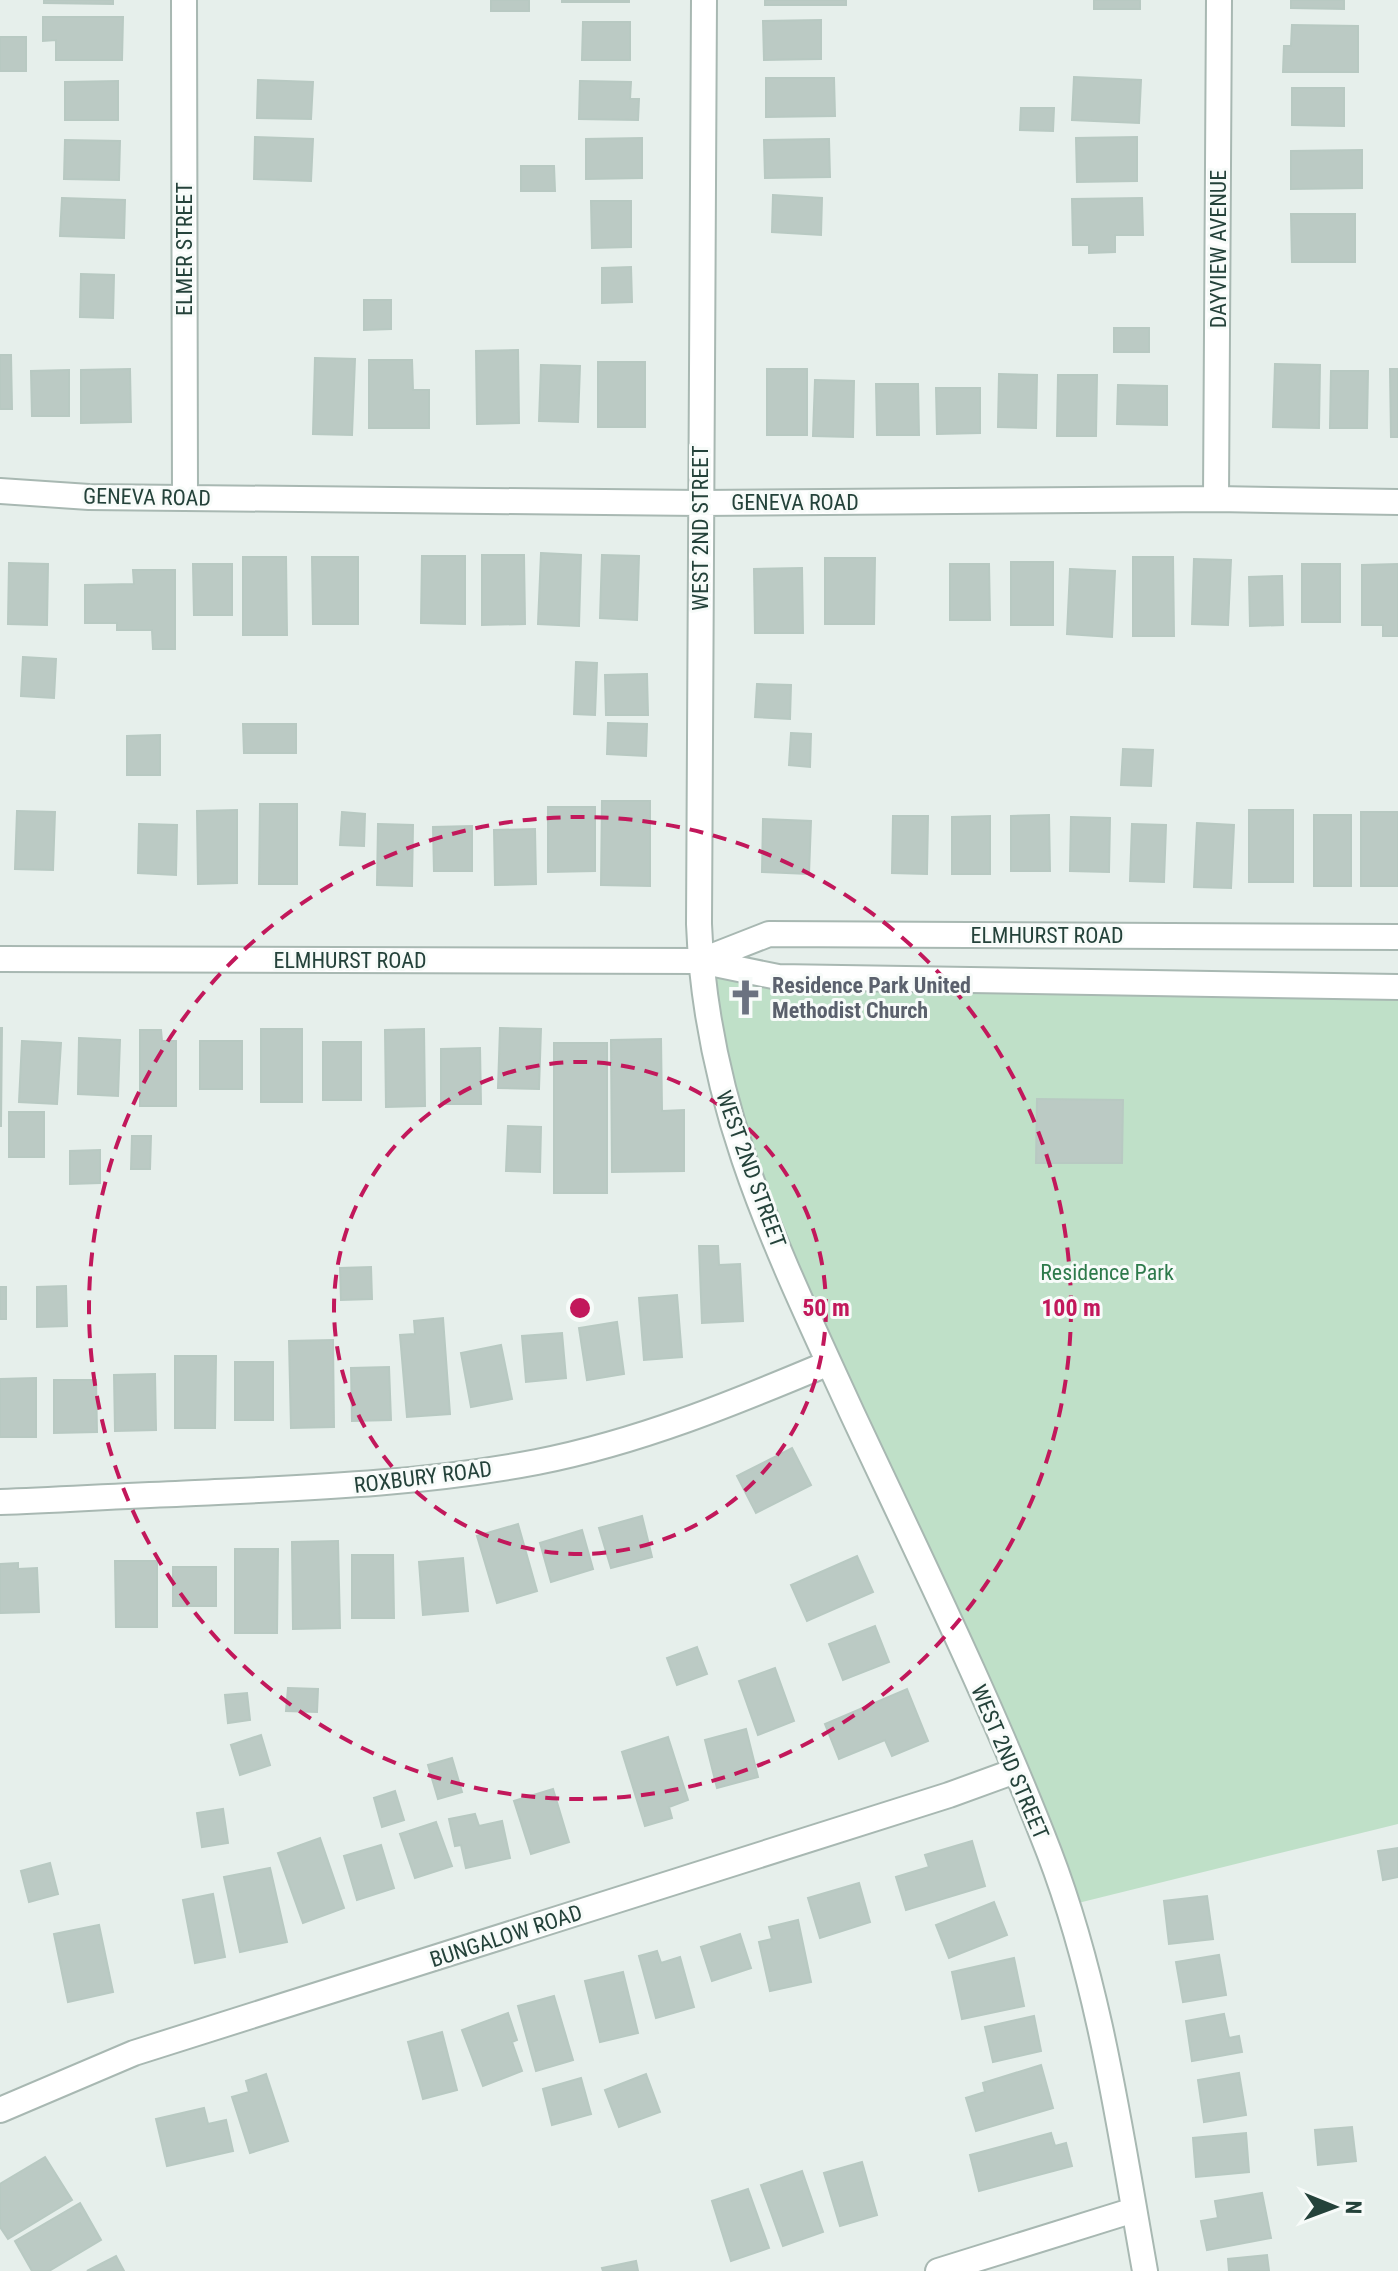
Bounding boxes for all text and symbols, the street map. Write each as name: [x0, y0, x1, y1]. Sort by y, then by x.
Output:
street label: DAYVIEW AVENUE: [1206, 170, 1231, 328]
street label: ELMER STREET: [172, 182, 197, 316]
street label: WEST 2ND STREET: [688, 445, 713, 611]
street label: GENEVA ROAD: [83, 483, 211, 511]
street label: GENEVA ROAD: [731, 490, 859, 515]
street label: ELMHURST ROAD: [970, 923, 1124, 948]
street label: ELMHURST ROAD: [273, 948, 427, 973]
place label: Residence Park United Methodist Church: [772, 973, 971, 1023]
church icon: Residence Park United Methodist Church: [727, 979, 765, 1017]
street label: WEST 2ND STREET: [711, 1087, 791, 1251]
park label: Residence Park: [1040, 1260, 1174, 1285]
centre of rings: [566, 1294, 594, 1322]
text: 50 m: [802, 1294, 850, 1322]
text: 100 m: [1041, 1294, 1101, 1322]
street label: ROXBURY ROAD: [353, 1456, 493, 1498]
street label: WEST 2ND STREET: [966, 1681, 1054, 1843]
street label: BUNGALOW ROAD: [427, 1900, 585, 1972]
north arrow: [1294, 2167, 1374, 2247]
text: N: [1341, 2200, 1366, 2214]

